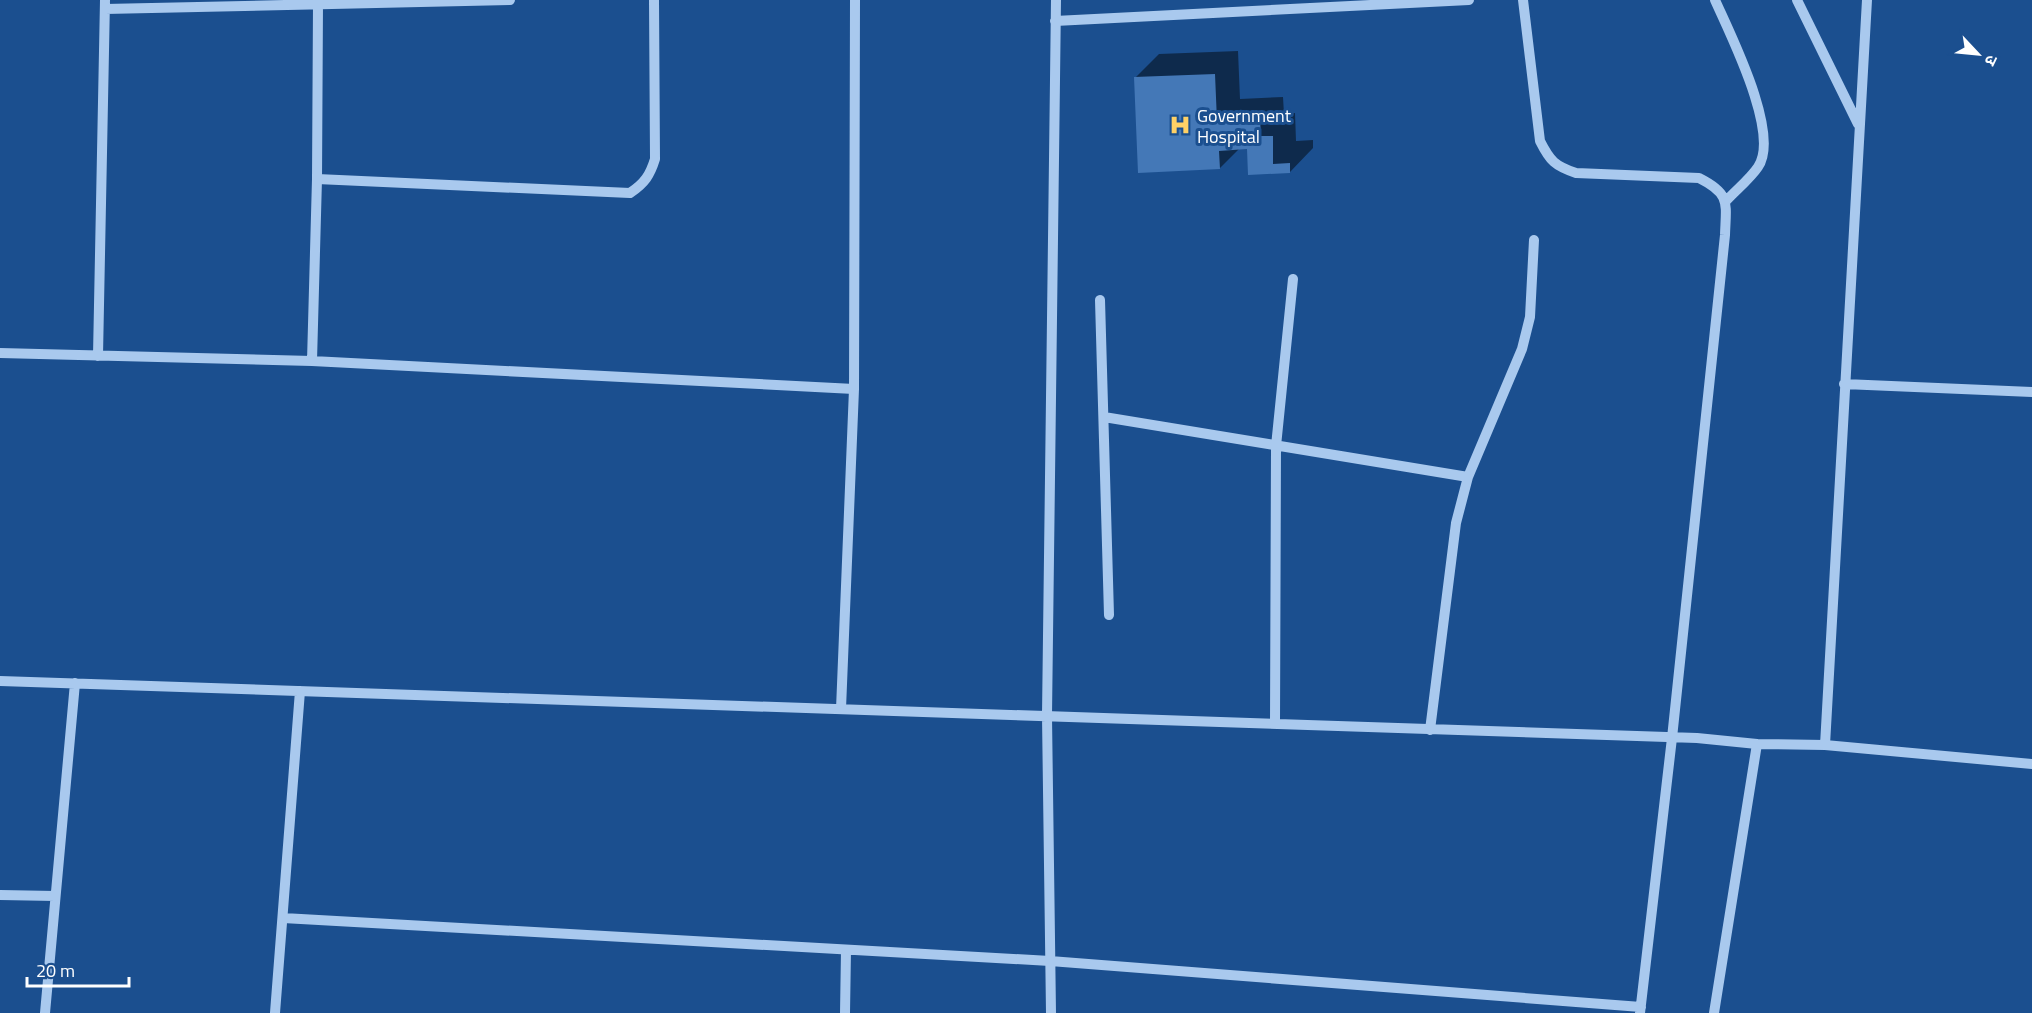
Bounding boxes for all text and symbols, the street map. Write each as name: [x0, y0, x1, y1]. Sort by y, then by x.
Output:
north arrow: [1948, 24, 2008, 84]
text: उ: [1978, 51, 2004, 71]
place label: Government Hospital: [1197, 102, 1292, 150]
hospital icon: Government Hospital: [1168, 113, 1192, 137]
scale bar: [27, 950, 129, 988]
text: 20 m: [36, 957, 75, 984]

